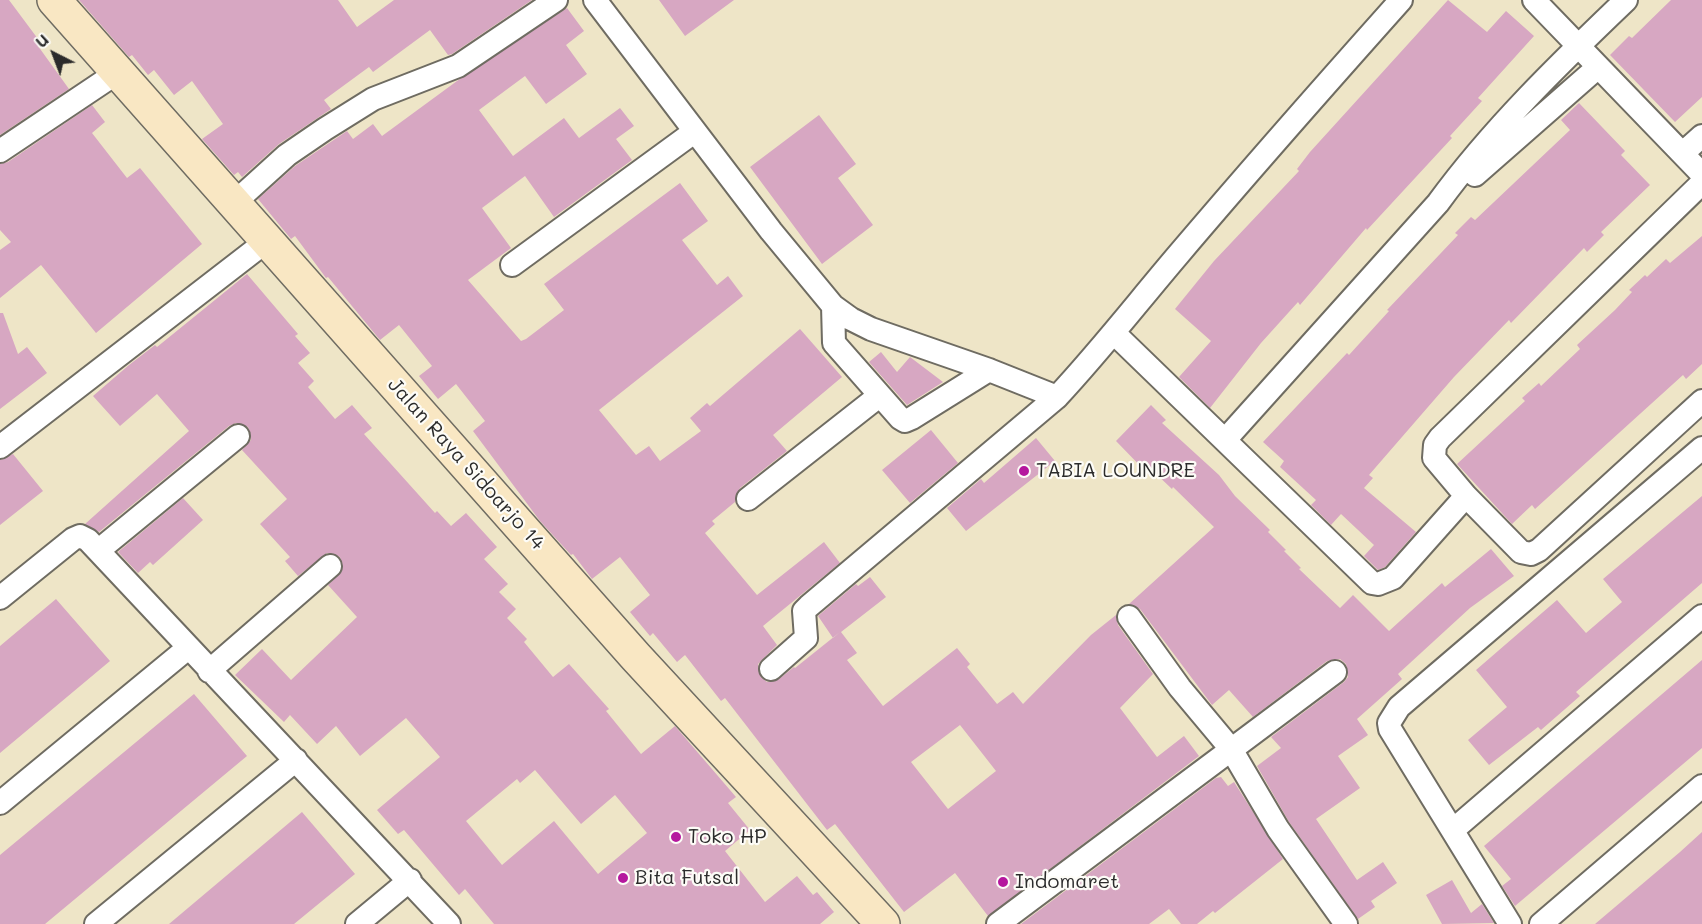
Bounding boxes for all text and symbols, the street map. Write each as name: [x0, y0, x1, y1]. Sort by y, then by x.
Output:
north arrow: [24, 24, 84, 84]
text: U: [30, 29, 53, 52]
street label: Jalan Raya Sidoarjo 14: [382, 373, 550, 555]
place label: TABIA LOUNDRE: [1036, 459, 1195, 483]
marker: TABIA LOUNDRE: [1017, 464, 1031, 478]
place label: Toko HP: [688, 825, 766, 849]
marker: Toko HP: [669, 830, 683, 844]
place label: Bita Futsal: [635, 866, 739, 890]
place label: Indomaret: [1015, 870, 1119, 894]
marker: Bita Futsal: [616, 871, 630, 885]
marker: Indomaret: [996, 875, 1010, 889]

